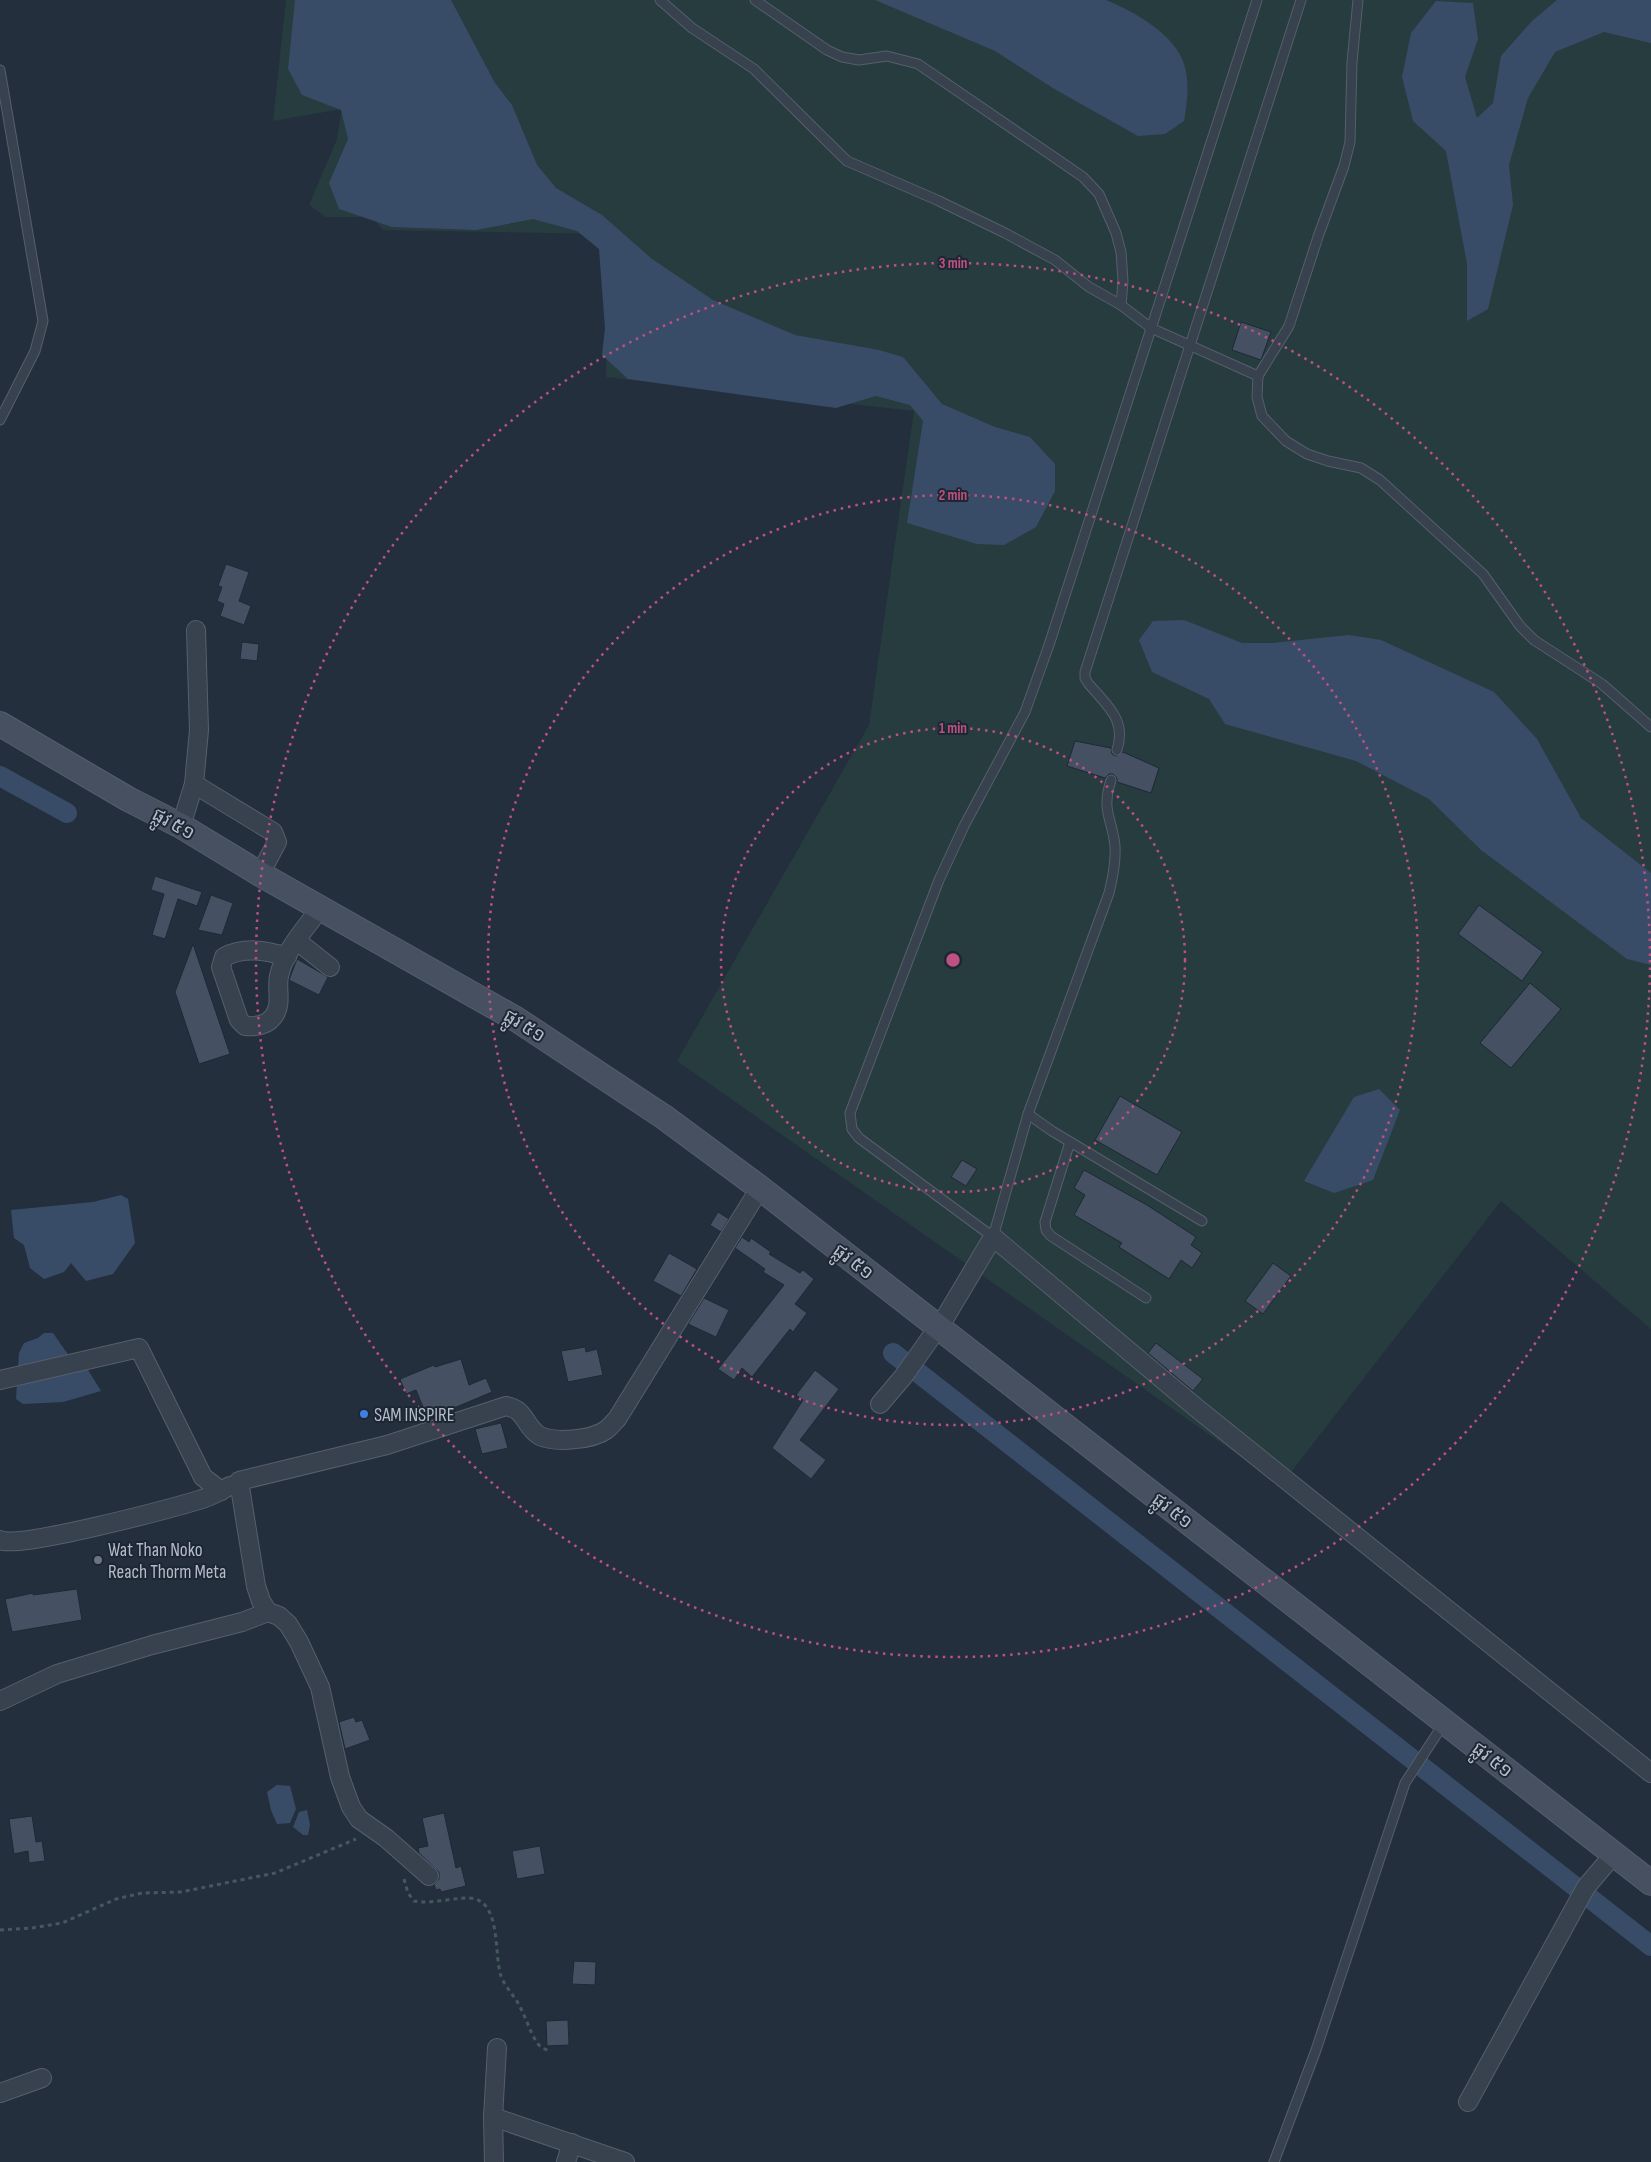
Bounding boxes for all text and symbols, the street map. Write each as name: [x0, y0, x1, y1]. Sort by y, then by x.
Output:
text: 3 min: [939, 254, 967, 273]
text: 2 min: [939, 486, 967, 505]
text: 1 min: [939, 719, 967, 738]
street label: ផ្លូវ ៥១: [146, 803, 199, 849]
centre of rings: [944, 951, 962, 969]
street label: ផ្លូវ ៥១: [496, 1004, 550, 1052]
street label: ផ្លូវ ៥១: [825, 1239, 878, 1289]
place label: SAM INSPIRE: [374, 1404, 455, 1427]
marker: SAM INSPIRE: [358, 1408, 370, 1420]
street label: ផ្លូវ ៥១: [1144, 1488, 1197, 1538]
place label: Wat Than Noko Reach Thorm Meta: [108, 1539, 226, 1584]
marker: Wat Than Noko Reach Thorm Meta: [92, 1554, 104, 1566]
street label: ផ្លូវ ៥១: [1464, 1737, 1517, 1787]

